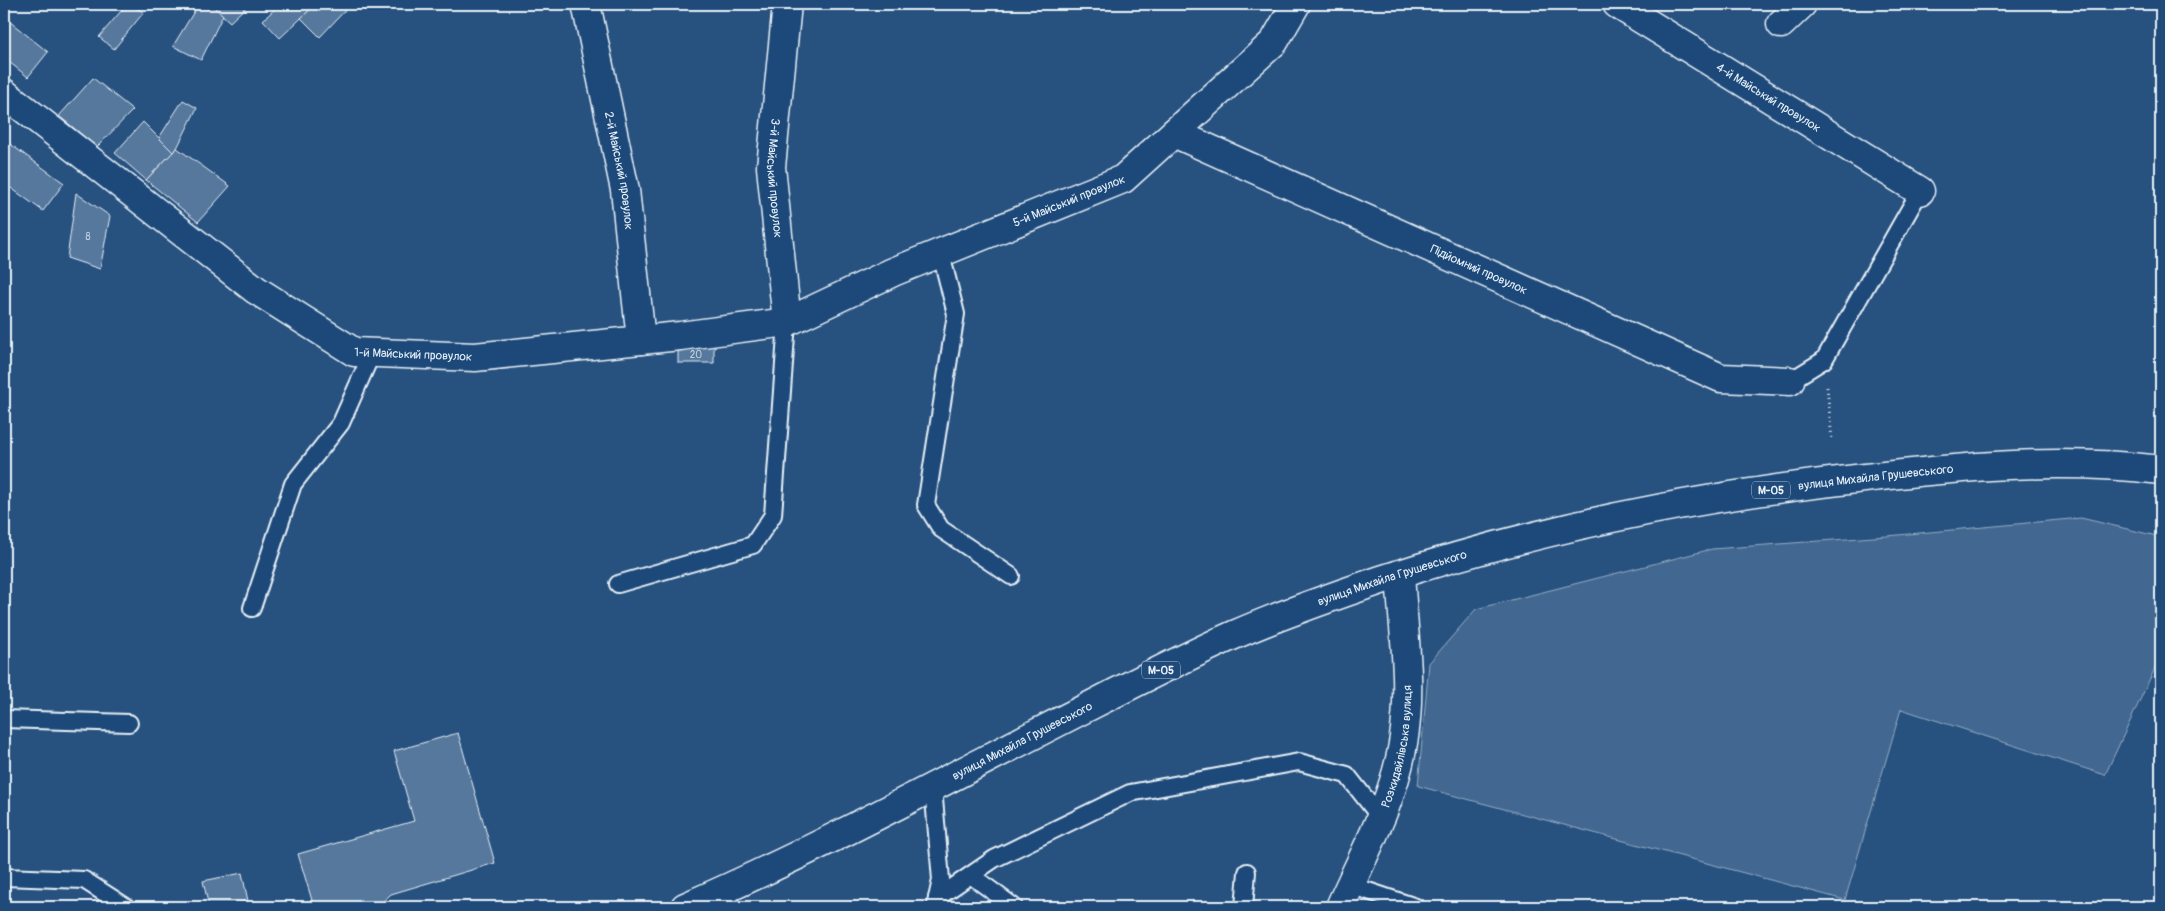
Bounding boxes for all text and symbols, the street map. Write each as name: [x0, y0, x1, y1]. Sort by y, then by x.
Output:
street label: 4-й Майський провулок: [1713, 60, 1824, 135]
street label: 2-й Майський провулок: [601, 110, 637, 231]
street label: 3-й Майський провулок: [763, 118, 786, 239]
street label: 5-й Майський провулок: [1011, 171, 1127, 230]
house number: 8: [85, 231, 91, 243]
street label: Підйомний провулок: [1428, 241, 1530, 298]
street label: 1-й Майський провулок: [354, 345, 472, 364]
house number: 20: [690, 349, 702, 361]
street label: вулиця Михайла Грушевського: [1797, 461, 1954, 493]
road number: М-05: [1752, 482, 1790, 498]
street label: вулиця Михайла Грушевського: [1315, 547, 1469, 609]
road number: М-05: [1142, 662, 1180, 678]
street label: Розкидайлівська вулиця: [1378, 685, 1415, 810]
street label: вулиця Михайла Грушевського: [950, 698, 1095, 783]

